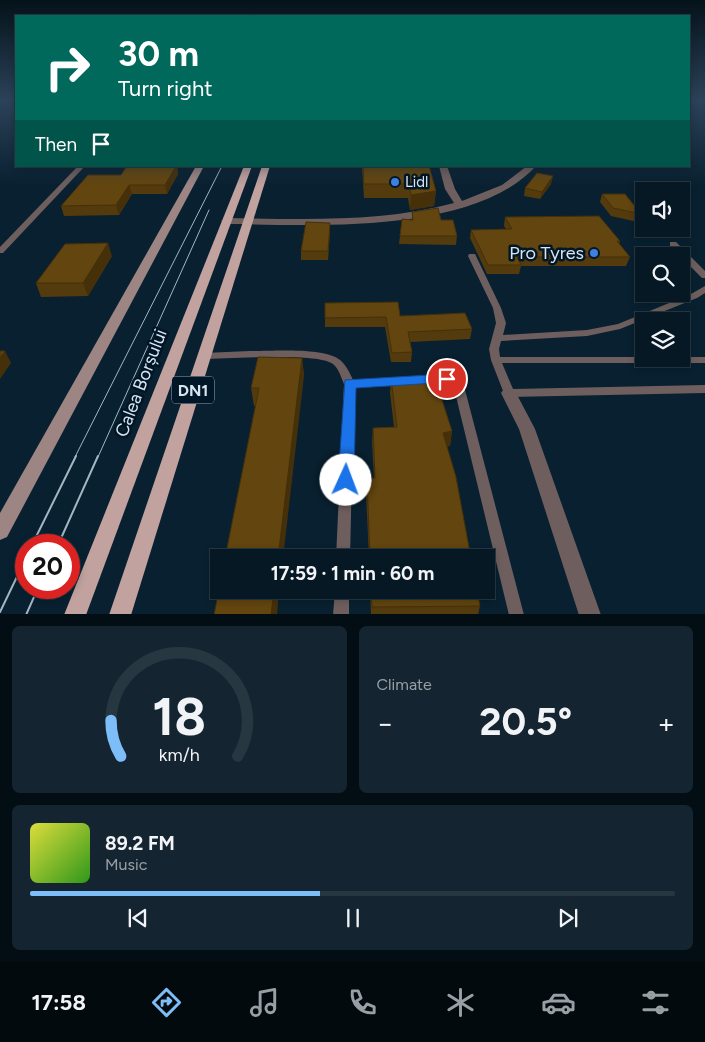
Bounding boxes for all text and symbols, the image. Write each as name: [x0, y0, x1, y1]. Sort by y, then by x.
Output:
text: 30 m: [118, 33, 199, 75]
icon: right: [35, 35, 100, 100]
text: Turn right: [118, 75, 213, 102]
icon: arrive: [87, 130, 115, 158]
text: Then: [35, 133, 77, 156]
place label: Lidl: [405, 173, 428, 191]
marker: Lidl: [389, 176, 401, 188]
map controls: [635, 182, 690, 367]
button: sound: [635, 182, 690, 237]
place label: Pro Tyres: [509, 242, 584, 264]
marker: Pro Tyres: [588, 247, 600, 259]
button: search: [635, 247, 690, 302]
button: layers: [635, 312, 690, 367]
street label: Calea Borșului: [110, 326, 172, 440]
pin: [426, 358, 468, 400]
icon: arrive: [433, 365, 461, 393]
road number: DN1: [172, 376, 214, 404]
position arrow: [319, 453, 371, 505]
speed limit sign: 20: [15, 534, 80, 599]
text: 17:59 · 1 min · 60 m: [271, 562, 434, 585]
text: Climate: [377, 675, 432, 694]
text: 18: [152, 686, 206, 748]
text: 20.5°: [480, 699, 572, 745]
text: −: [377, 706, 394, 740]
text: +: [658, 706, 675, 740]
text: km/h: [159, 744, 200, 765]
text: 89.2 FM: [105, 832, 175, 855]
text: Music: [105, 855, 147, 874]
icon: previous: [124, 904, 152, 932]
icon: pause: [339, 904, 367, 932]
icon: next: [554, 904, 582, 932]
icon: directions: [149, 985, 184, 1020]
icon: music: [247, 985, 282, 1020]
icon: phone: [345, 985, 380, 1020]
icon: climate: [443, 985, 478, 1020]
icon: car: [541, 985, 576, 1020]
icon: filters: [638, 985, 673, 1020]
text: 17:58: [31, 989, 86, 1016]

